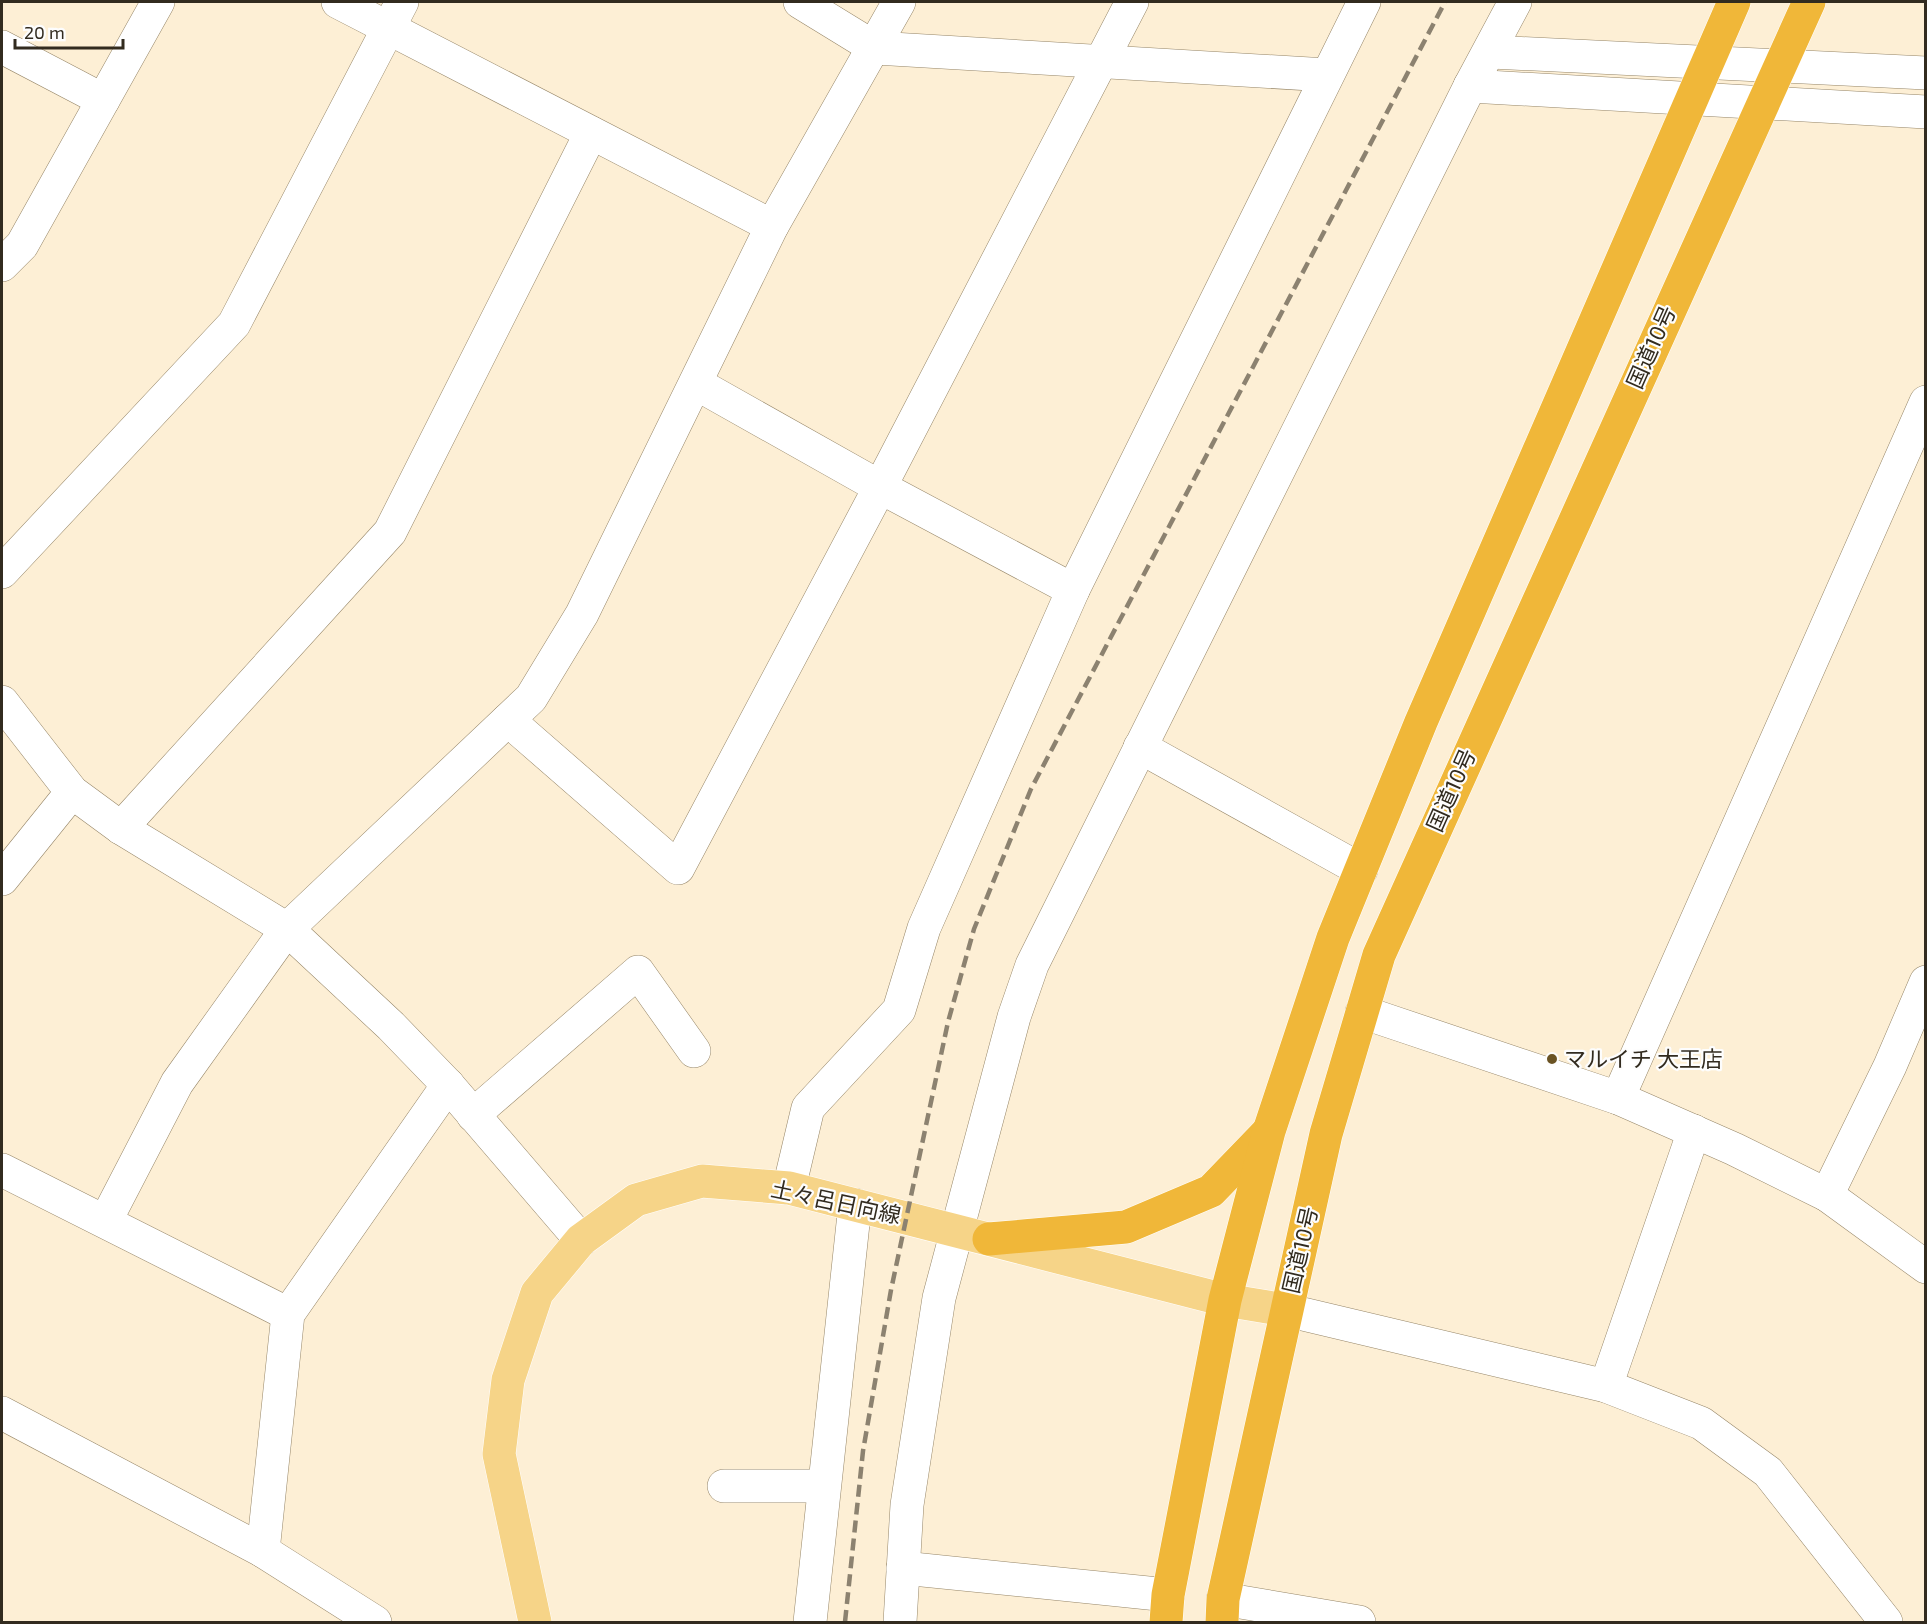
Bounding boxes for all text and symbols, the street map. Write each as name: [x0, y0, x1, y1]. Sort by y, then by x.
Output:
scale bar: [15, 12, 123, 50]
text: 20 m: [24, 21, 65, 43]
street label: 国道10号: [1620, 301, 1680, 392]
street label: 国道10号: [1420, 744, 1480, 835]
place label: マルイチ 大王店: [1564, 1045, 1723, 1071]
marker: マルイチ 大王店: [1545, 1052, 1559, 1066]
street label: 土々呂日向線: [769, 1175, 903, 1227]
street label: 国道10号: [1276, 1204, 1322, 1296]

